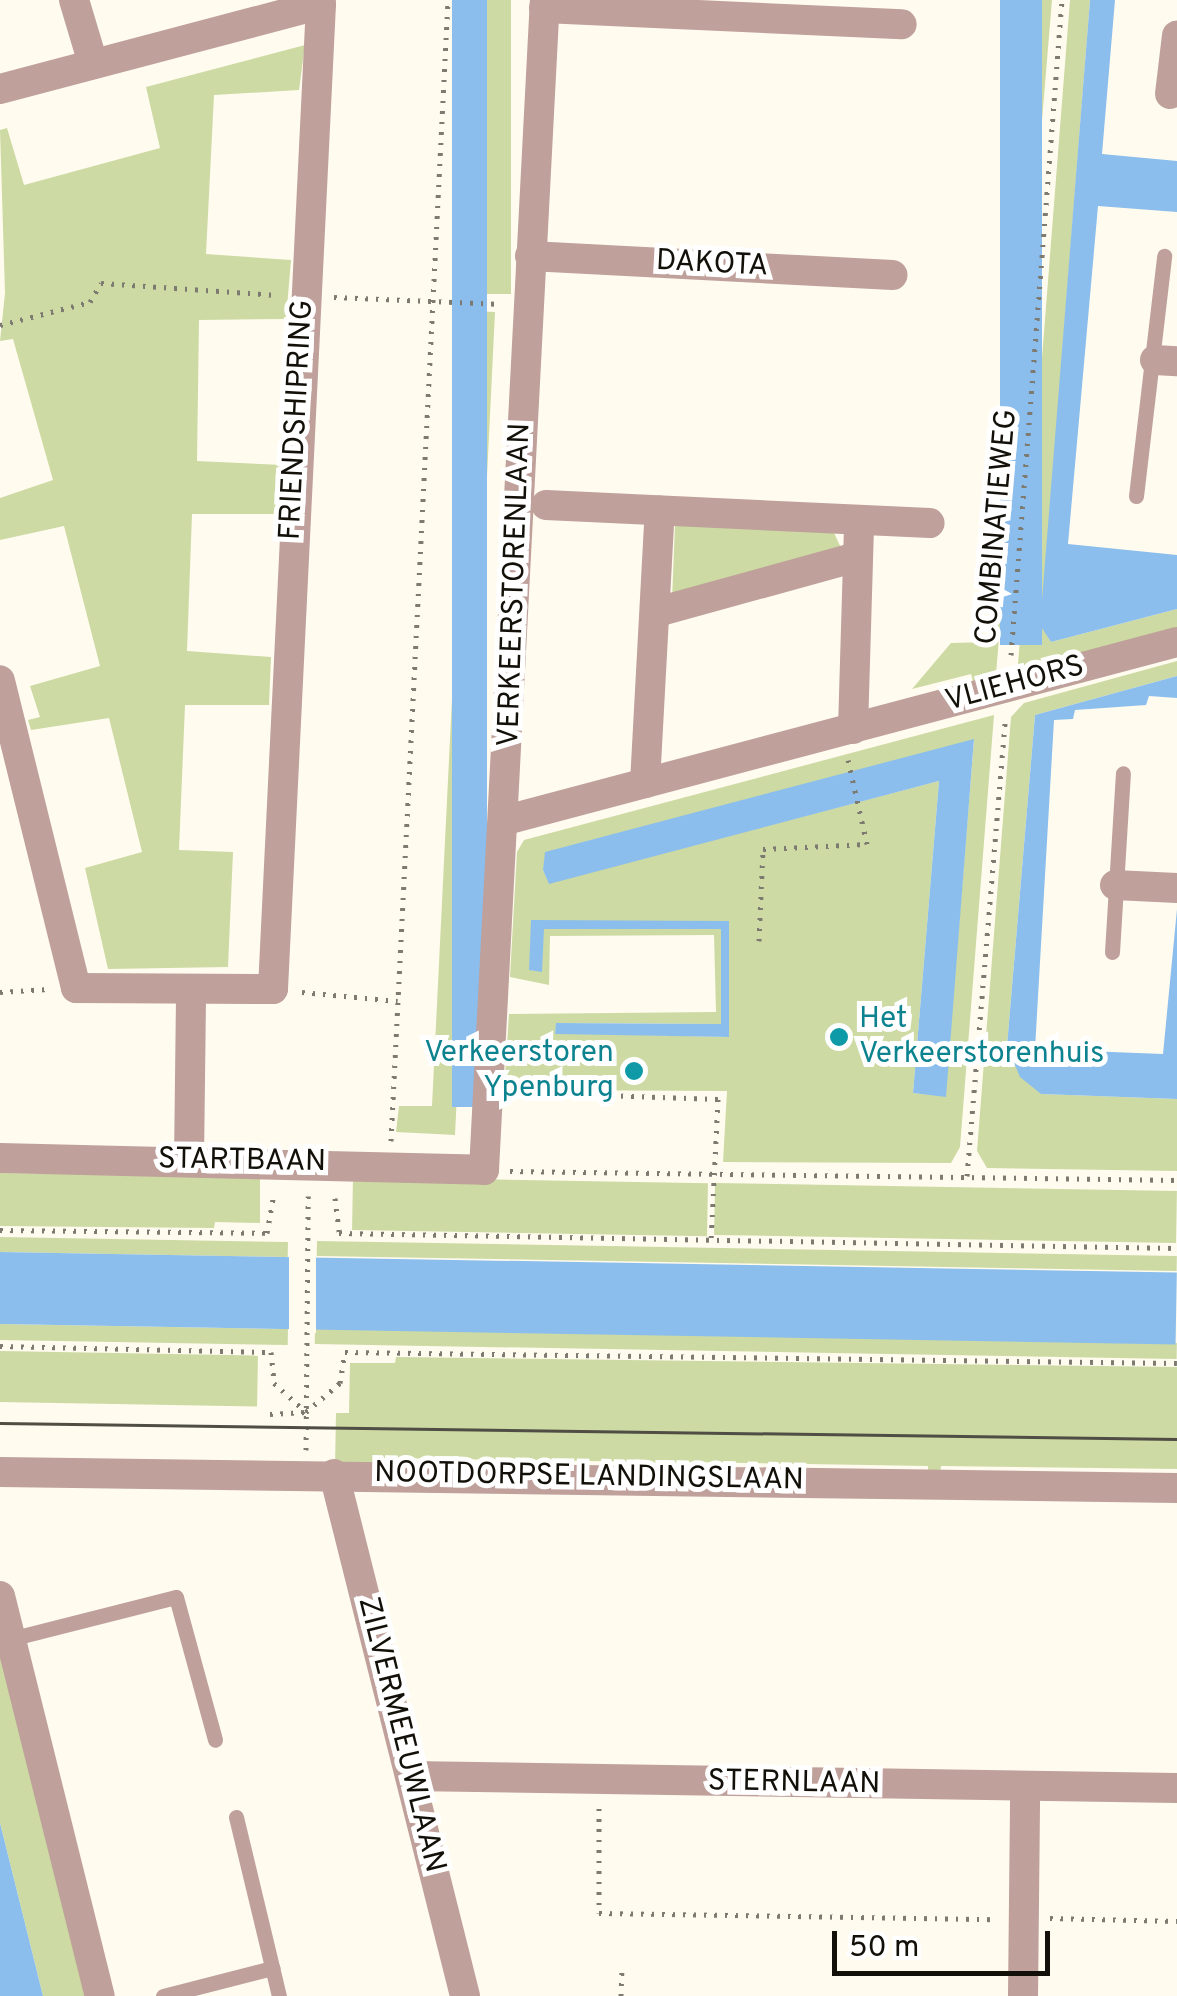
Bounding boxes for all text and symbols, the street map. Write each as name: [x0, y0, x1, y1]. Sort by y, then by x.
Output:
street label: DAKOTA: [655, 244, 769, 286]
street label: FRIENDSHIPRING: [274, 299, 322, 541]
street label: COMBINATIEWEG: [970, 408, 1026, 646]
street label: VERKEERSTORENLAAN: [492, 422, 540, 748]
street label: VLIEHORS: [942, 649, 1088, 721]
place label: Het Verkeerstorenhuis: [859, 1002, 1104, 1072]
marker: Het Verkeerstorenhuis: [828, 1026, 850, 1048]
place label: Verkeerstoren Ypenburg: [424, 1036, 614, 1106]
marker: Verkeerstoren Ypenburg: [623, 1060, 645, 1082]
street label: STARTBAAN: [158, 1143, 326, 1181]
street label: NOOTDORPSE LANDINGSLAAN: [374, 1456, 804, 1500]
street label: ZILVERMEEUWLAAN: [348, 1593, 452, 1877]
street label: STERNLAAN: [707, 1764, 881, 1804]
scale bar: [837, 1911, 1054, 1973]
text: 50 m: [849, 1930, 919, 1967]

